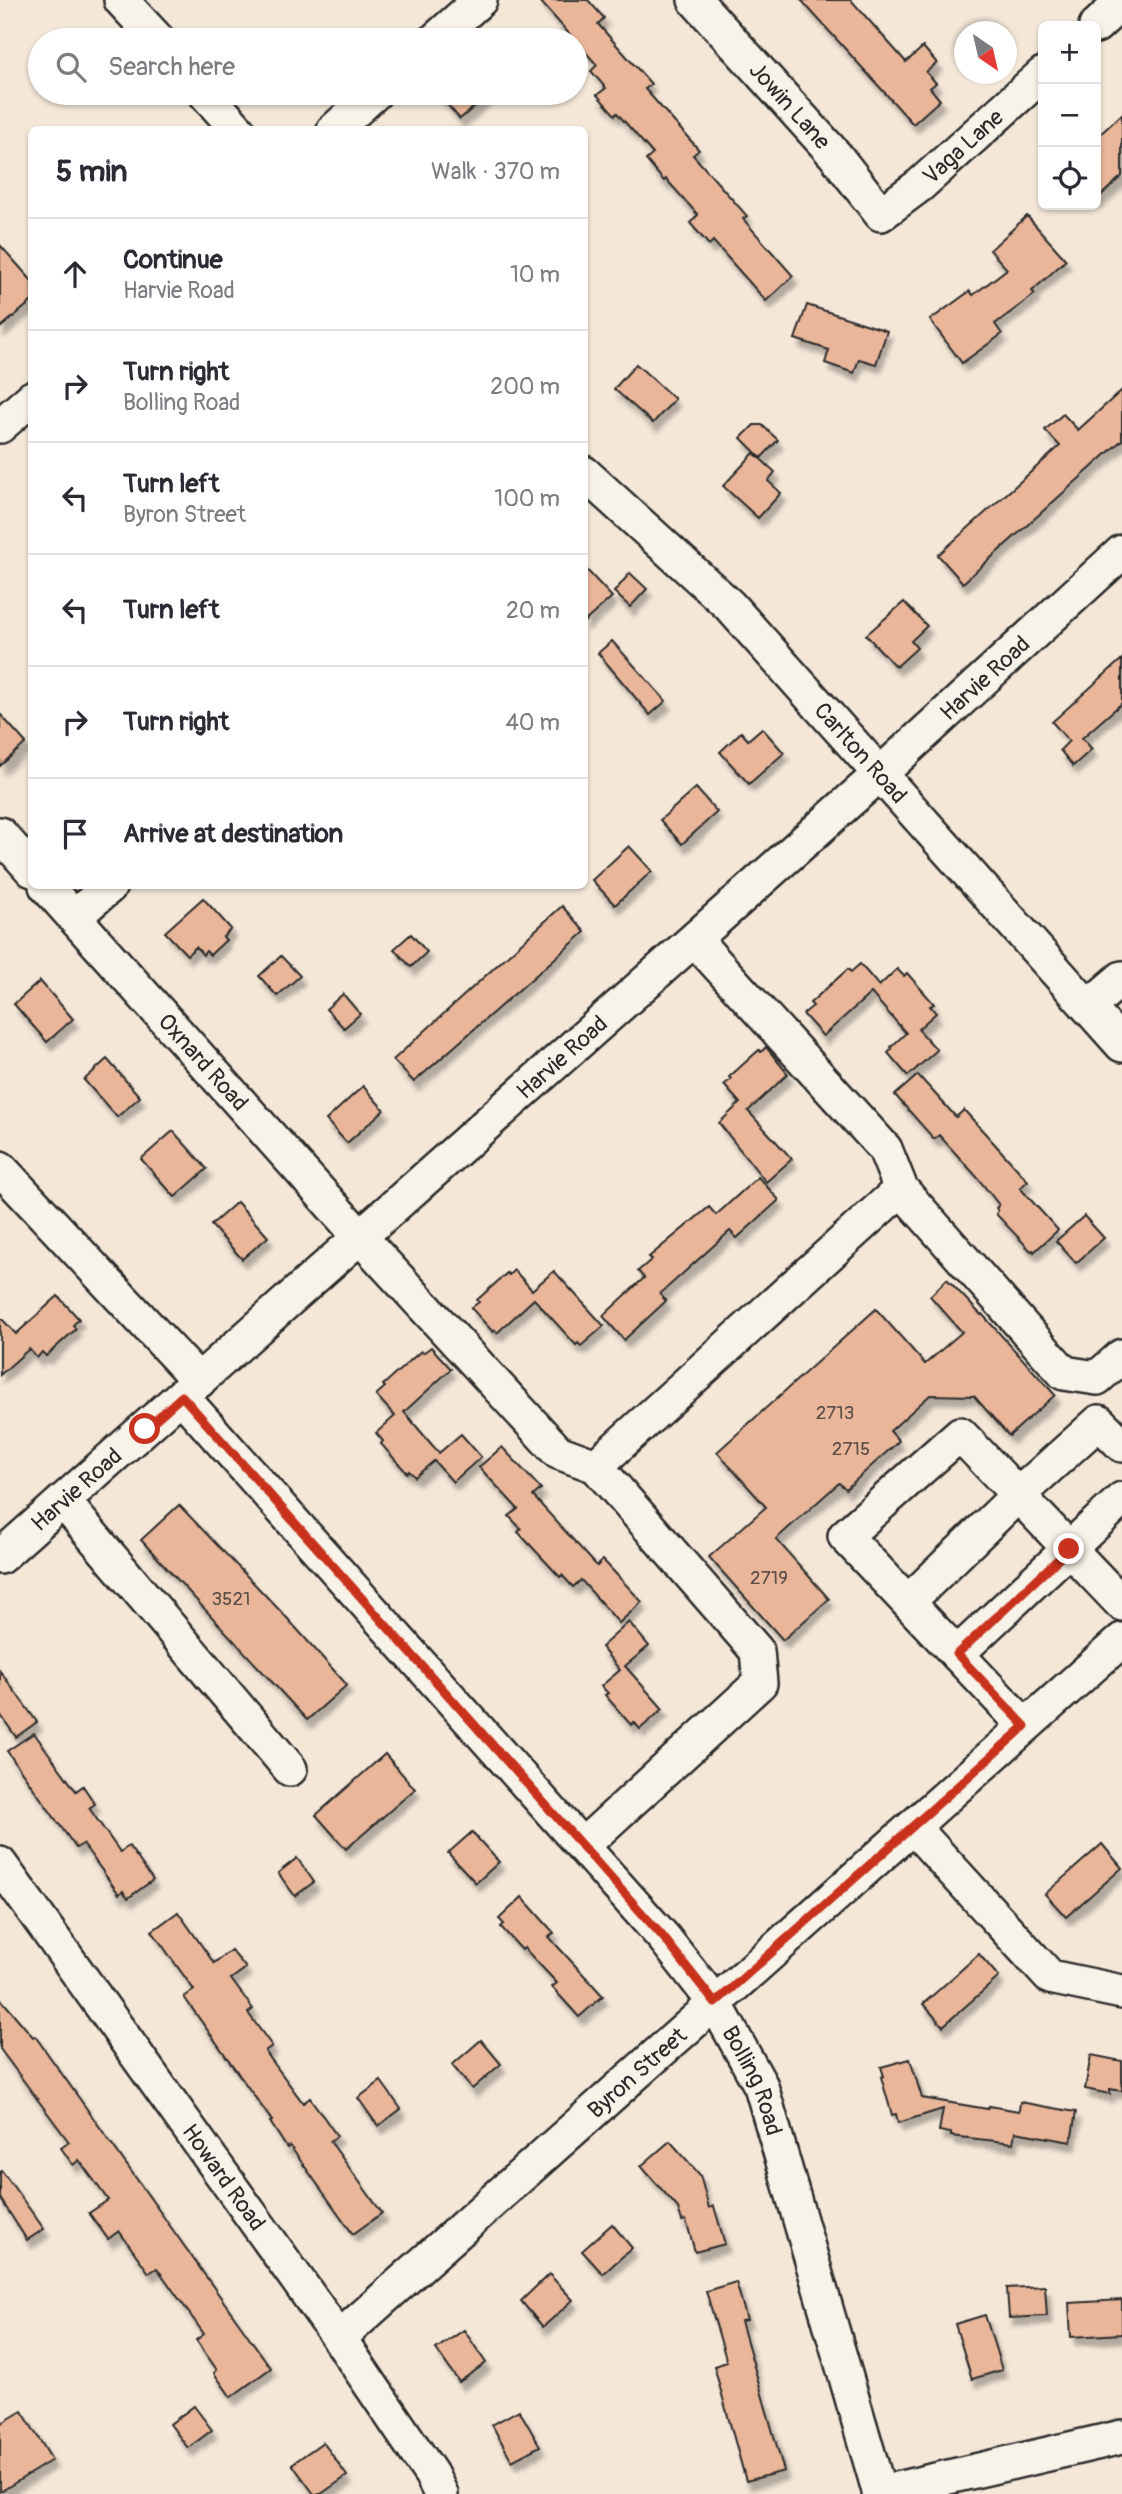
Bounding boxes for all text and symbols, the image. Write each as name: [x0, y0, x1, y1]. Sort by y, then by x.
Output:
north arrow: [954, 21, 1017, 84]
map controls: [1038, 21, 1101, 210]
button: +: [1038, 21, 1101, 84]
search box: [28, 28, 588, 105]
icon: search: [52, 48, 90, 86]
text: Search here: [108, 51, 235, 83]
street label: Jowin Lane: [743, 56, 838, 156]
button: −: [1038, 84, 1101, 147]
street label: Vaga Lane: [916, 102, 1010, 190]
button: locate: [1038, 147, 1101, 210]
text: 5 min: [56, 153, 127, 190]
text: Walk · 370 m: [431, 157, 560, 186]
text: Continue: [123, 244, 223, 276]
icon: ahead: [56, 255, 94, 293]
text: 10 m: [510, 260, 560, 289]
text: Harvie Road: [123, 276, 235, 305]
text: Turn right: [123, 356, 229, 388]
icon: right: [56, 367, 94, 405]
text: 200 m: [490, 372, 560, 401]
text: Bolling Road: [123, 388, 240, 417]
text: Turn left: [123, 468, 219, 500]
icon: left: [56, 479, 94, 517]
text: 100 m: [494, 484, 560, 513]
text: Byron Street: [123, 500, 246, 529]
icon: left: [56, 591, 94, 629]
text: Turn left: [123, 594, 219, 626]
text: 20 m: [506, 596, 560, 625]
street label: Harvie Road: [934, 629, 1036, 726]
street label: Carlton Road: [808, 696, 914, 809]
icon: right: [56, 703, 94, 741]
text: Turn right: [123, 706, 229, 738]
text: 40 m: [506, 708, 560, 737]
icon: arrive: [56, 815, 94, 853]
text: Arrive at destination: [123, 818, 343, 850]
street label: Oxnard Road: [152, 1007, 255, 1117]
street label: Harvie Road: [510, 1009, 613, 1105]
house number: 2713: [816, 1401, 854, 1425]
route start: [129, 1413, 160, 1444]
house number: 2715: [832, 1437, 870, 1461]
street label: Harvie Road: [25, 1441, 128, 1537]
route end: [1053, 1533, 1084, 1564]
house number: 2719: [750, 1566, 788, 1590]
house number: 3521: [212, 1587, 250, 1611]
street label: Byron Street: [581, 2020, 693, 2124]
street label: Bolling Road: [716, 2021, 789, 2139]
street label: Howard Road: [176, 2118, 272, 2236]

